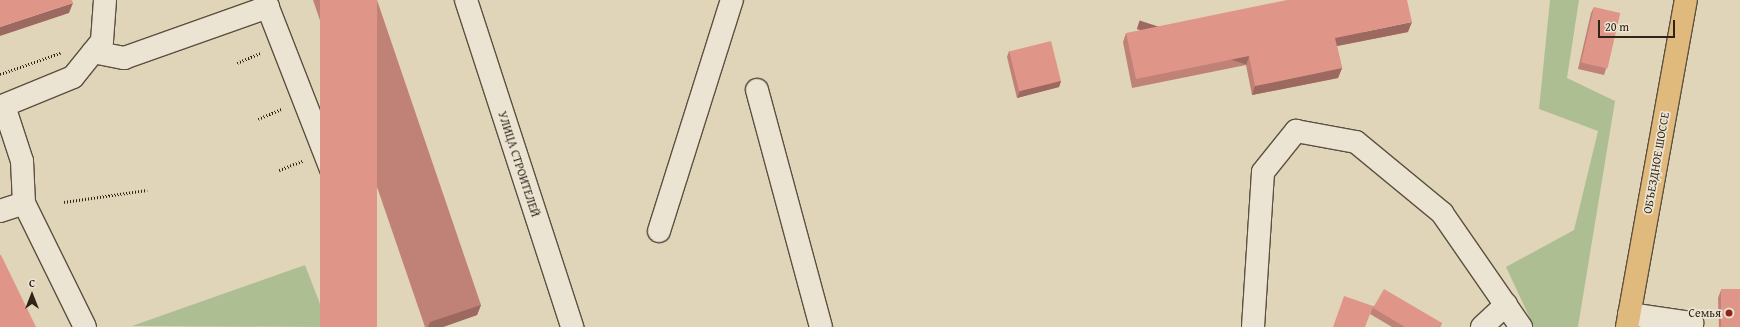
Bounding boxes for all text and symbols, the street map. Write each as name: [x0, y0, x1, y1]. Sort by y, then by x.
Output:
scale bar: [1600, 12, 1677, 38]
text: 20 m: [1605, 18, 1629, 35]
street label: УЛИЦА СТРОИТЕЛЕЙ: [495, 109, 543, 219]
street label: ОБЪЕЗДНОЕ ШОССЕ: [1640, 111, 1672, 215]
north arrow: [12, 275, 52, 315]
text: С: [29, 275, 35, 291]
place label: Семья: [1689, 306, 1721, 320]
marker: Семья: [1724, 308, 1734, 318]

